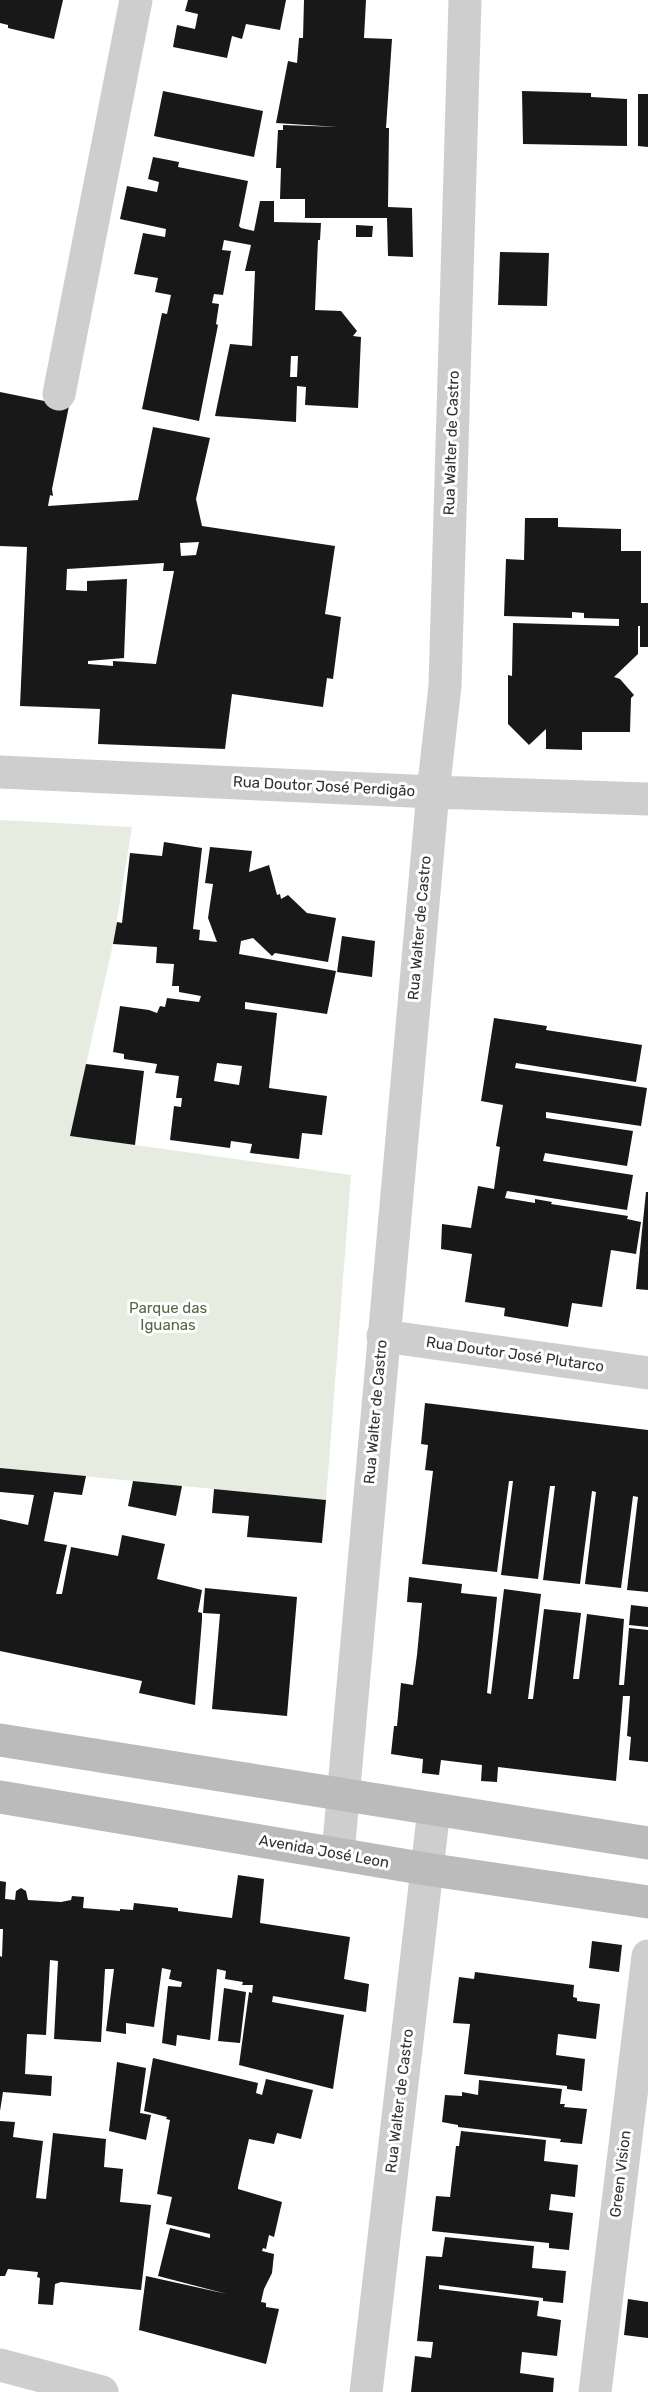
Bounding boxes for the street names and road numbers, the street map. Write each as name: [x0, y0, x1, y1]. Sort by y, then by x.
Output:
street label: Rua Walter de Castro: [440, 370, 464, 516]
street label: Rua Doutor José Perdigão: [232, 773, 416, 801]
street label: Rua Walter de Castro: [405, 855, 435, 1001]
street label: Rua Doutor José Plutarco: [425, 1334, 605, 1376]
street label: Rua Walter de Castro: [361, 1339, 391, 1485]
street label: Avenida José Leon: [258, 1832, 390, 1872]
street label: Rua Walter de Castro: [382, 2028, 418, 2174]
street label: Green Vision: [607, 2129, 635, 2219]

